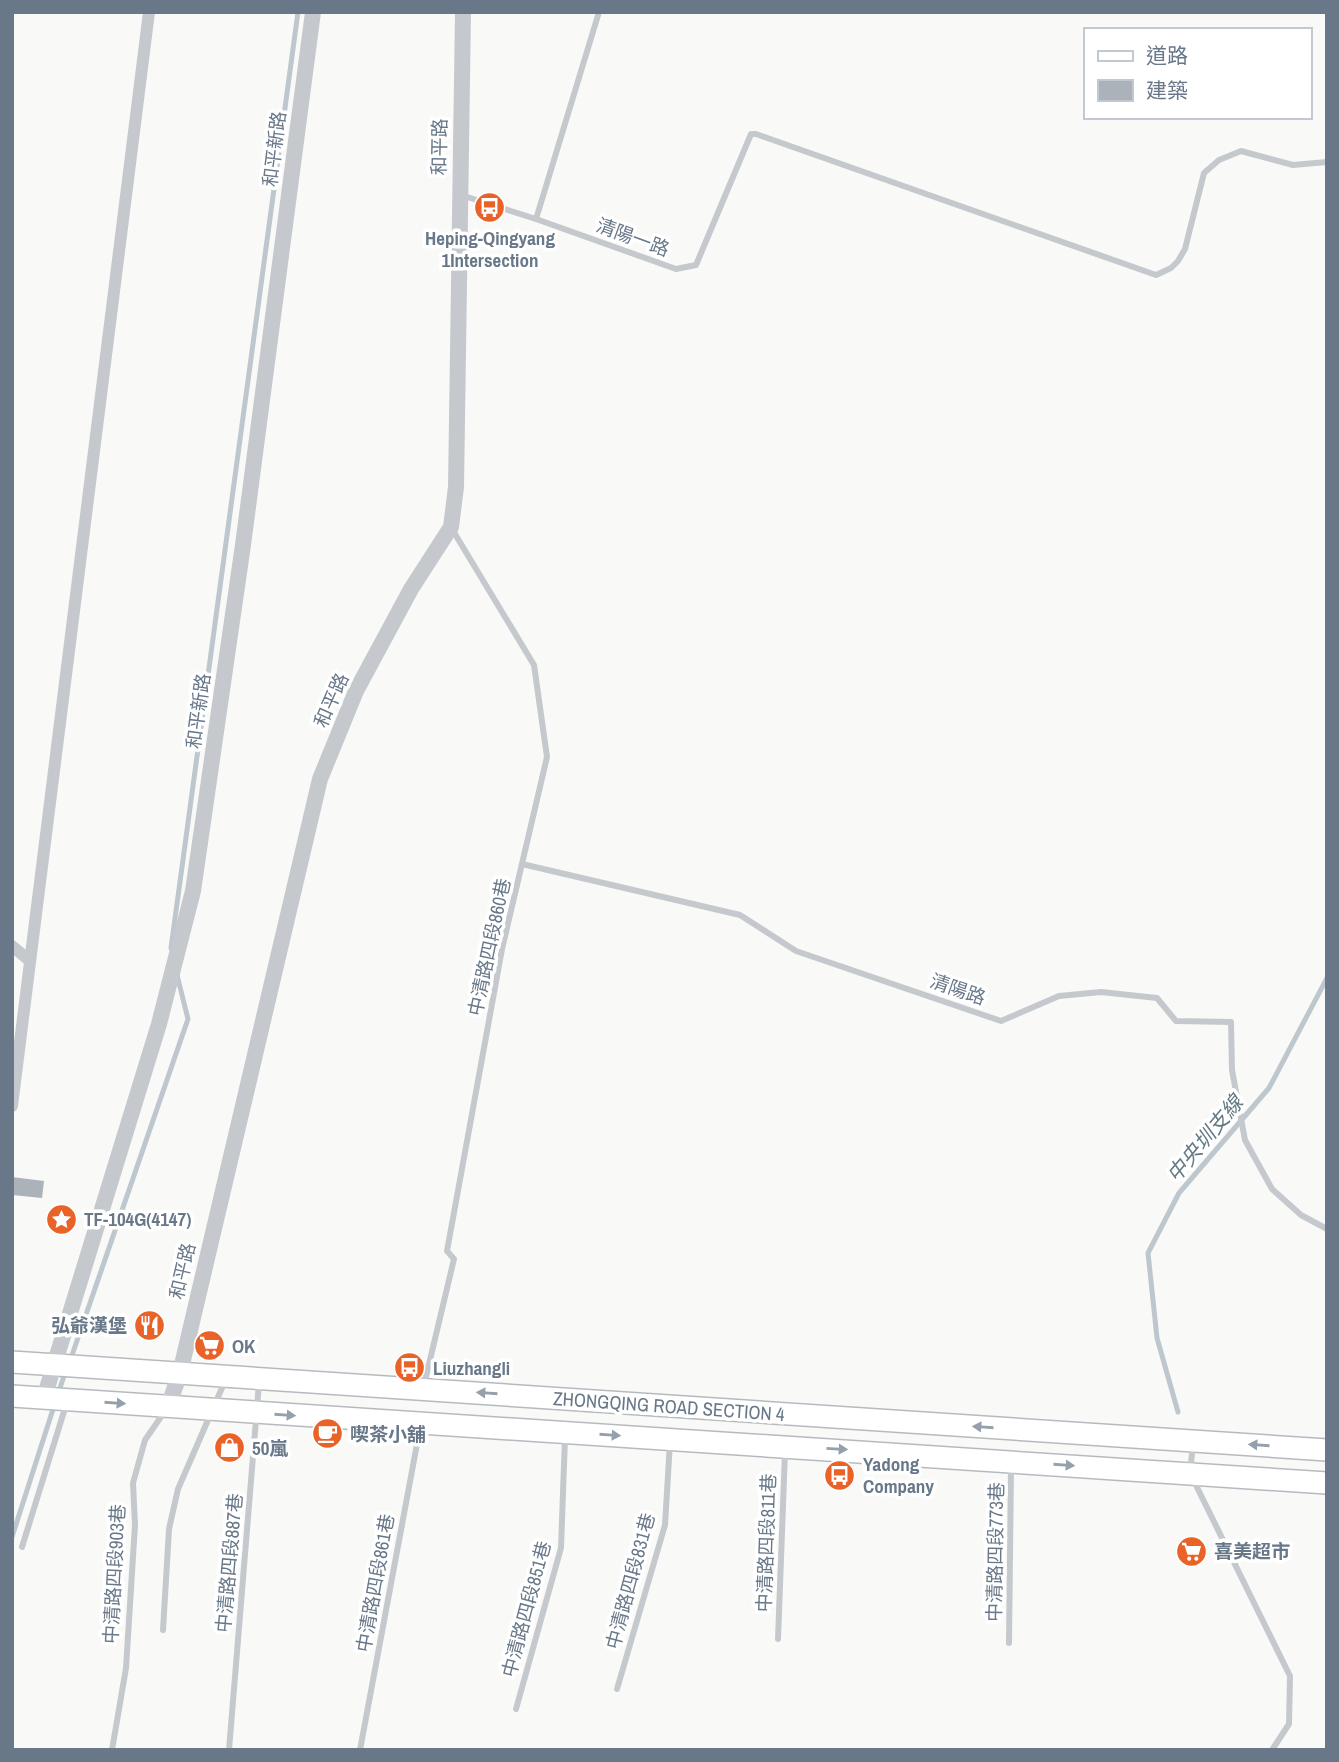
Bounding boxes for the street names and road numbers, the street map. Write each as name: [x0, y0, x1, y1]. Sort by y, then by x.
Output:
street label: 和平新路: [256, 110, 292, 188]
street label: 和平路: [426, 118, 452, 176]
street label: 清陽一路: [593, 212, 673, 262]
street label: 和平路: [308, 669, 354, 731]
street label: 和平新路: [180, 672, 216, 750]
street label: 中清路四段860巷: [462, 876, 516, 1018]
street label: 清陽路: [927, 967, 989, 1011]
street label: 和平路: [163, 1240, 201, 1302]
street label: ZHONGQING ROAD SECTION 4: [552, 1385, 786, 1427]
street label: 中清路四段811巷: [751, 1473, 781, 1613]
street label: 中清路四段773巷: [981, 1482, 1009, 1622]
street label: 中清路四段887巷: [210, 1492, 248, 1634]
street label: 中清路四段903巷: [97, 1503, 131, 1645]
street label: 中清路四段831巷: [599, 1510, 661, 1652]
street label: 中清路四段861巷: [350, 1512, 400, 1654]
street label: 中清路四段851巷: [495, 1538, 557, 1680]

